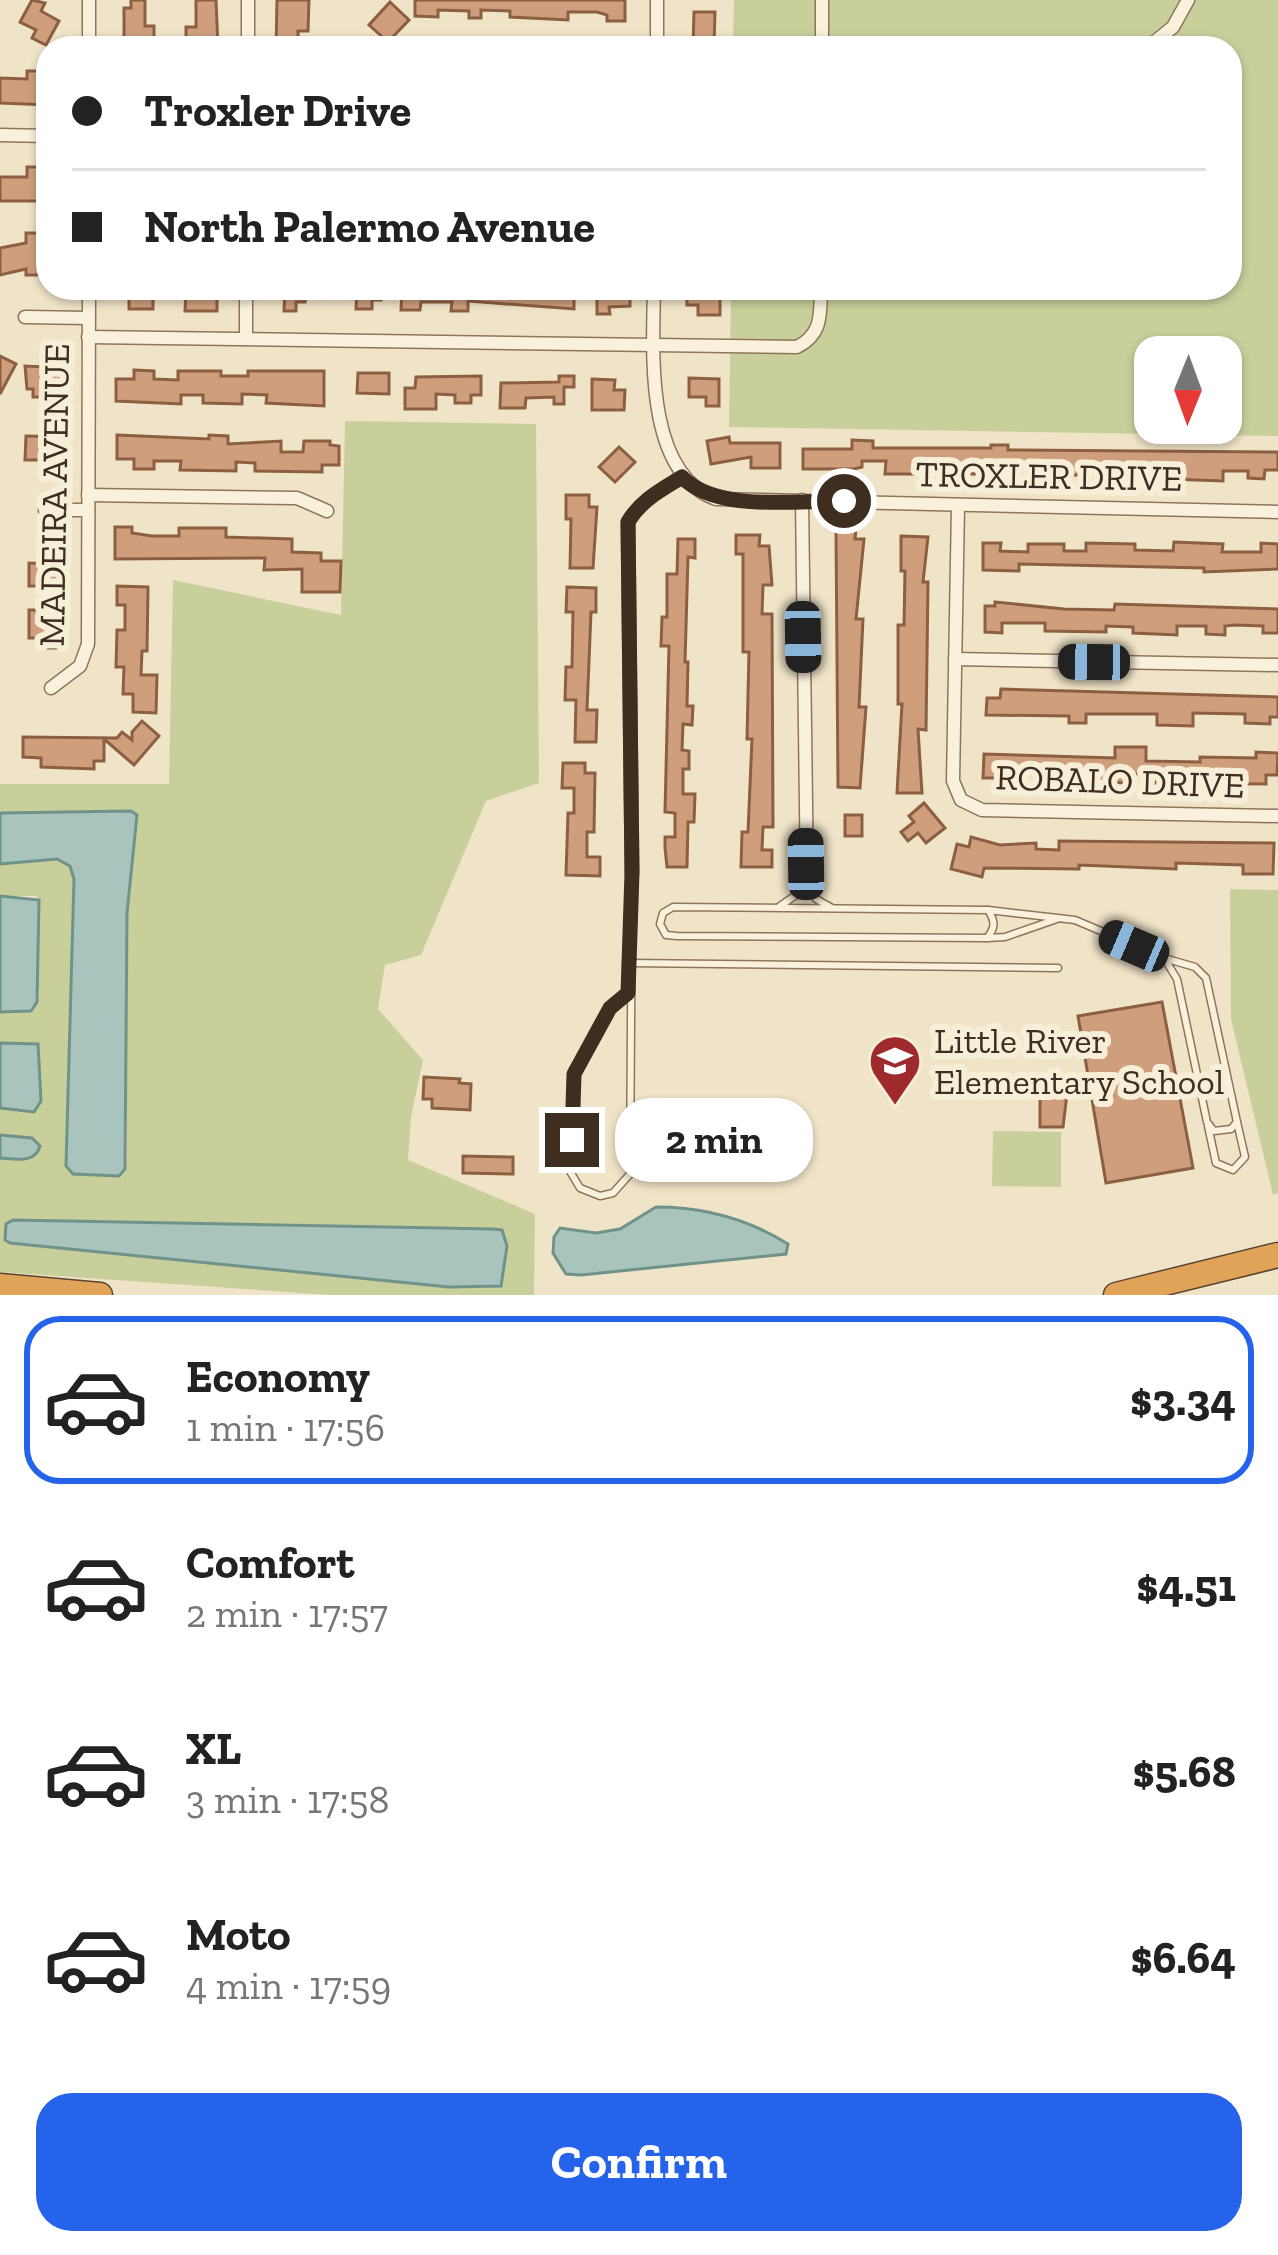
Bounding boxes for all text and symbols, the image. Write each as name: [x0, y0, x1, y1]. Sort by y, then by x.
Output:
text: Troxler Drive: [144, 84, 411, 138]
text: North Palermo Avenue: [144, 200, 595, 254]
north arrow: [1134, 336, 1242, 444]
map controls: [1134, 336, 1242, 444]
street label: MADEIRA AVENUE: [30, 343, 78, 647]
street label: TROXLER DRIVE: [915, 452, 1183, 500]
route start: [817, 474, 871, 528]
car: [784, 601, 822, 673]
car: [1058, 643, 1130, 681]
street label: ROBALO DRIVE: [995, 755, 1245, 807]
car: [787, 828, 825, 900]
car: [1094, 915, 1174, 977]
place label: Little River Elementary School: [934, 1019, 1224, 1103]
school or university icon: Little River Elementary School: [867, 1033, 923, 1107]
callout: 2 min: [614, 1098, 812, 1182]
route end: [545, 1113, 599, 1167]
text: 2 min: [665, 1116, 763, 1163]
icon: car: [42, 1346, 150, 1454]
text: Economy: [186, 1350, 370, 1404]
text: $3.34: [1130, 1373, 1236, 1427]
text: 1 min · 17:56: [186, 1404, 385, 1451]
icon: car: [42, 1532, 150, 1640]
text: Comfort: [186, 1536, 354, 1590]
text: $4.51: [1136, 1559, 1236, 1613]
text: 2 min · 17:57: [186, 1590, 388, 1637]
icon: car: [42, 1718, 150, 1826]
text: XL: [186, 1722, 241, 1776]
text: $5.68: [1132, 1745, 1236, 1799]
text: 3 min · 17:58: [186, 1776, 390, 1823]
icon: car: [42, 1904, 150, 2012]
text: Moto: [186, 1908, 291, 1962]
text: $6.64: [1130, 1931, 1236, 1985]
text: 4 min · 17:59: [186, 1962, 391, 2009]
button: Confirm: [36, 2093, 1242, 2231]

